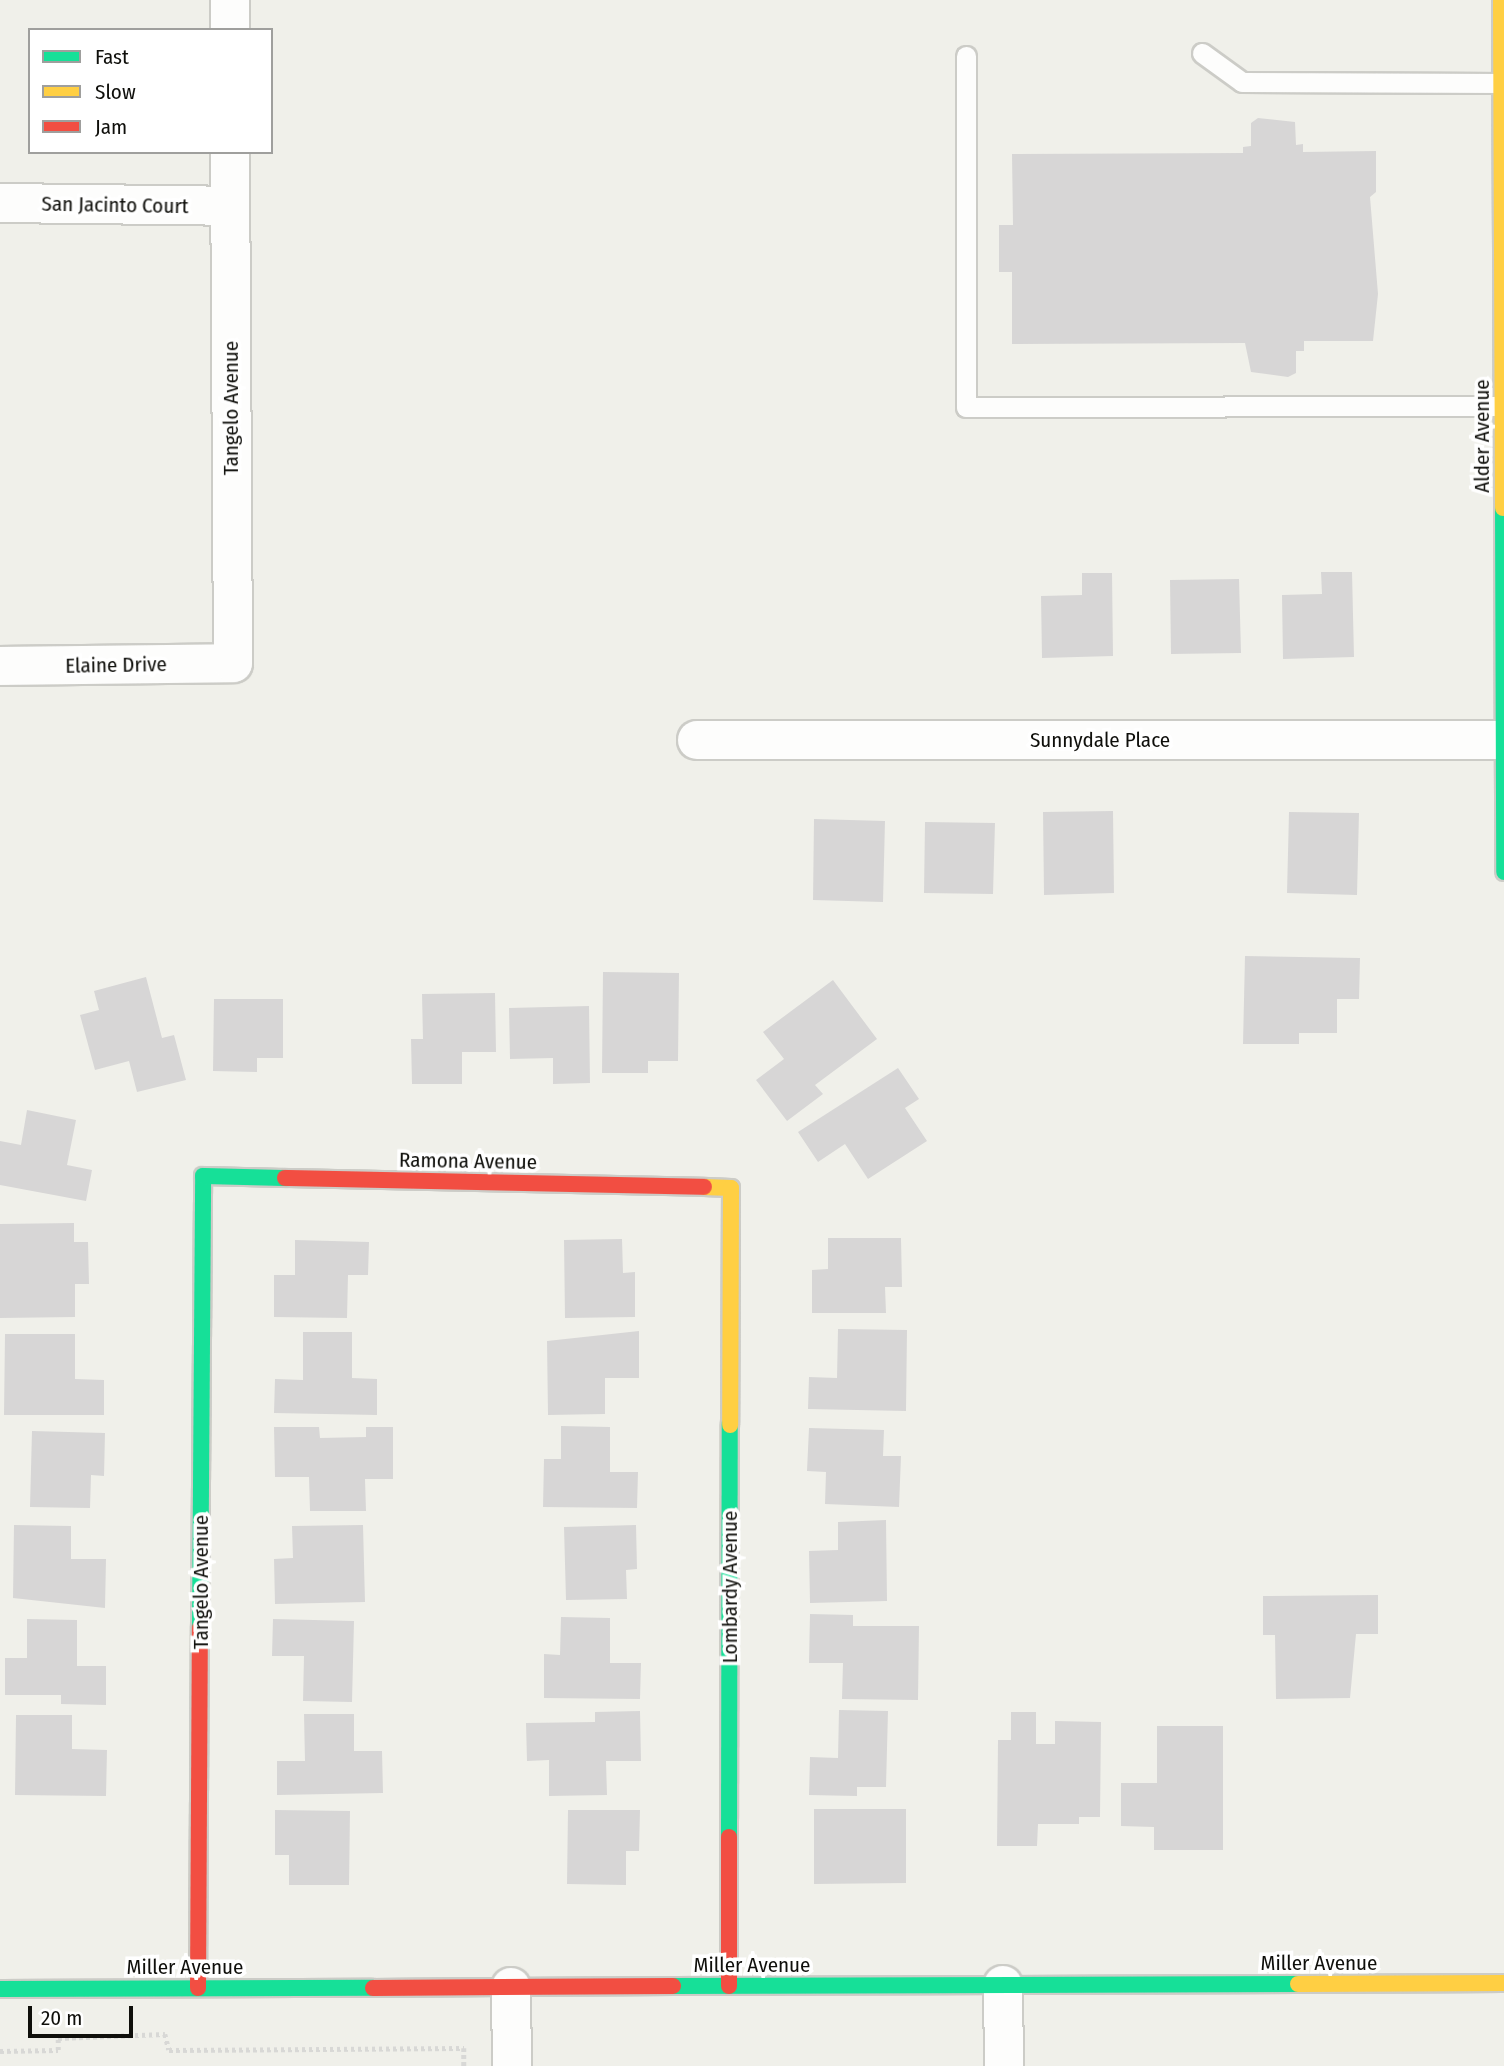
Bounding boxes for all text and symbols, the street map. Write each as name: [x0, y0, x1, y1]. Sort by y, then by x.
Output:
legend: [28, 28, 273, 154]
text: Fast: [95, 44, 129, 70]
text: Slow: [95, 79, 136, 105]
text: Jam: [95, 114, 127, 140]
street label: San Jacinto Court: [41, 191, 189, 219]
street label: Tangelo Avenue: [218, 341, 244, 475]
street label: Alder Avenue: [1469, 379, 1495, 493]
street label: Elaine Drive: [65, 652, 167, 678]
street label: Sunnydale Place: [1030, 727, 1170, 753]
street label: Ramona Avenue: [399, 1147, 537, 1175]
street label: Lombardy Avenue: [717, 1511, 743, 1663]
street label: Tangelo Avenue: [188, 1515, 214, 1649]
street label: Miller Avenue: [1261, 1950, 1377, 1976]
street label: Miller Avenue: [694, 1952, 810, 1978]
street label: Miller Avenue: [127, 1954, 243, 1980]
scale bar: [32, 1993, 136, 2037]
text: 20 m: [41, 2005, 82, 2031]

